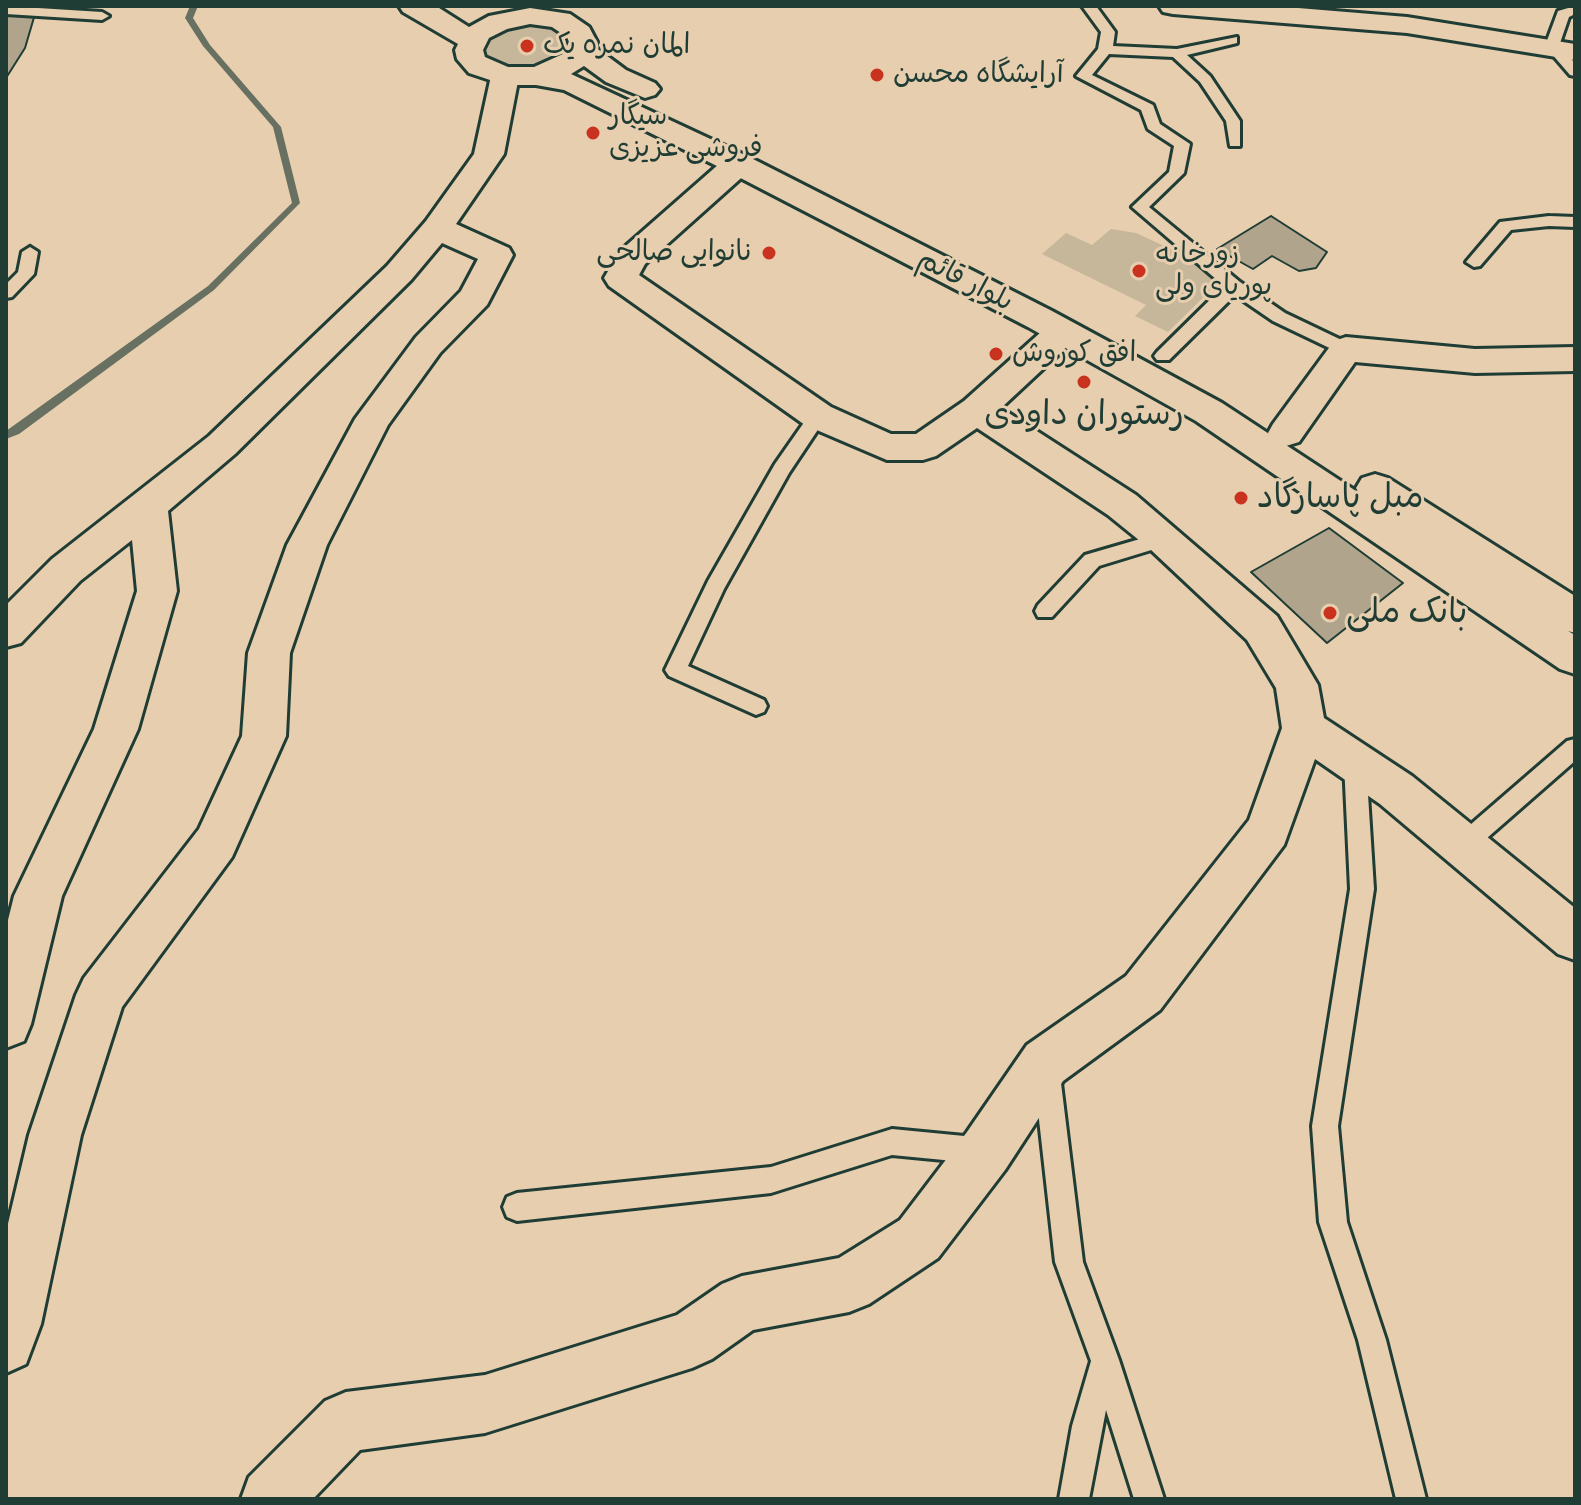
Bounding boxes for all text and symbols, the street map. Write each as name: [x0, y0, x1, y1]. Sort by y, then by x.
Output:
place label: المان نمره یک: [543, 29, 690, 63]
marker: المان نمره یک: [518, 37, 536, 55]
place label: آرایشگاه محسن: [893, 58, 1064, 92]
marker: آرایشگاه محسن: [868, 66, 886, 84]
place label: سیگار فروشی عزیزی: [609, 100, 763, 166]
marker: سیگار فروشی عزیزی: [584, 124, 602, 142]
place label: نانوایی صالحی: [596, 236, 753, 270]
place label: زورخانه پوریای ولی: [1155, 238, 1272, 304]
street label: بلوار قائم: [912, 243, 1018, 319]
marker: نانوایی صالحی: [760, 244, 778, 262]
marker: زورخانه پوریای ولی: [1130, 262, 1148, 280]
place label: افق کوروش: [1012, 337, 1136, 371]
marker: افق کوروش: [987, 345, 1005, 363]
marker: رستوران داودی: [1075, 373, 1093, 391]
place label: رستوران داودی: [984, 395, 1184, 435]
place label: مبل پاسارگاد: [1257, 478, 1424, 518]
marker: مبل پاسارگاد: [1232, 489, 1250, 507]
place label: بانک ملی: [1346, 593, 1467, 633]
marker: بانک ملی: [1321, 604, 1339, 622]

